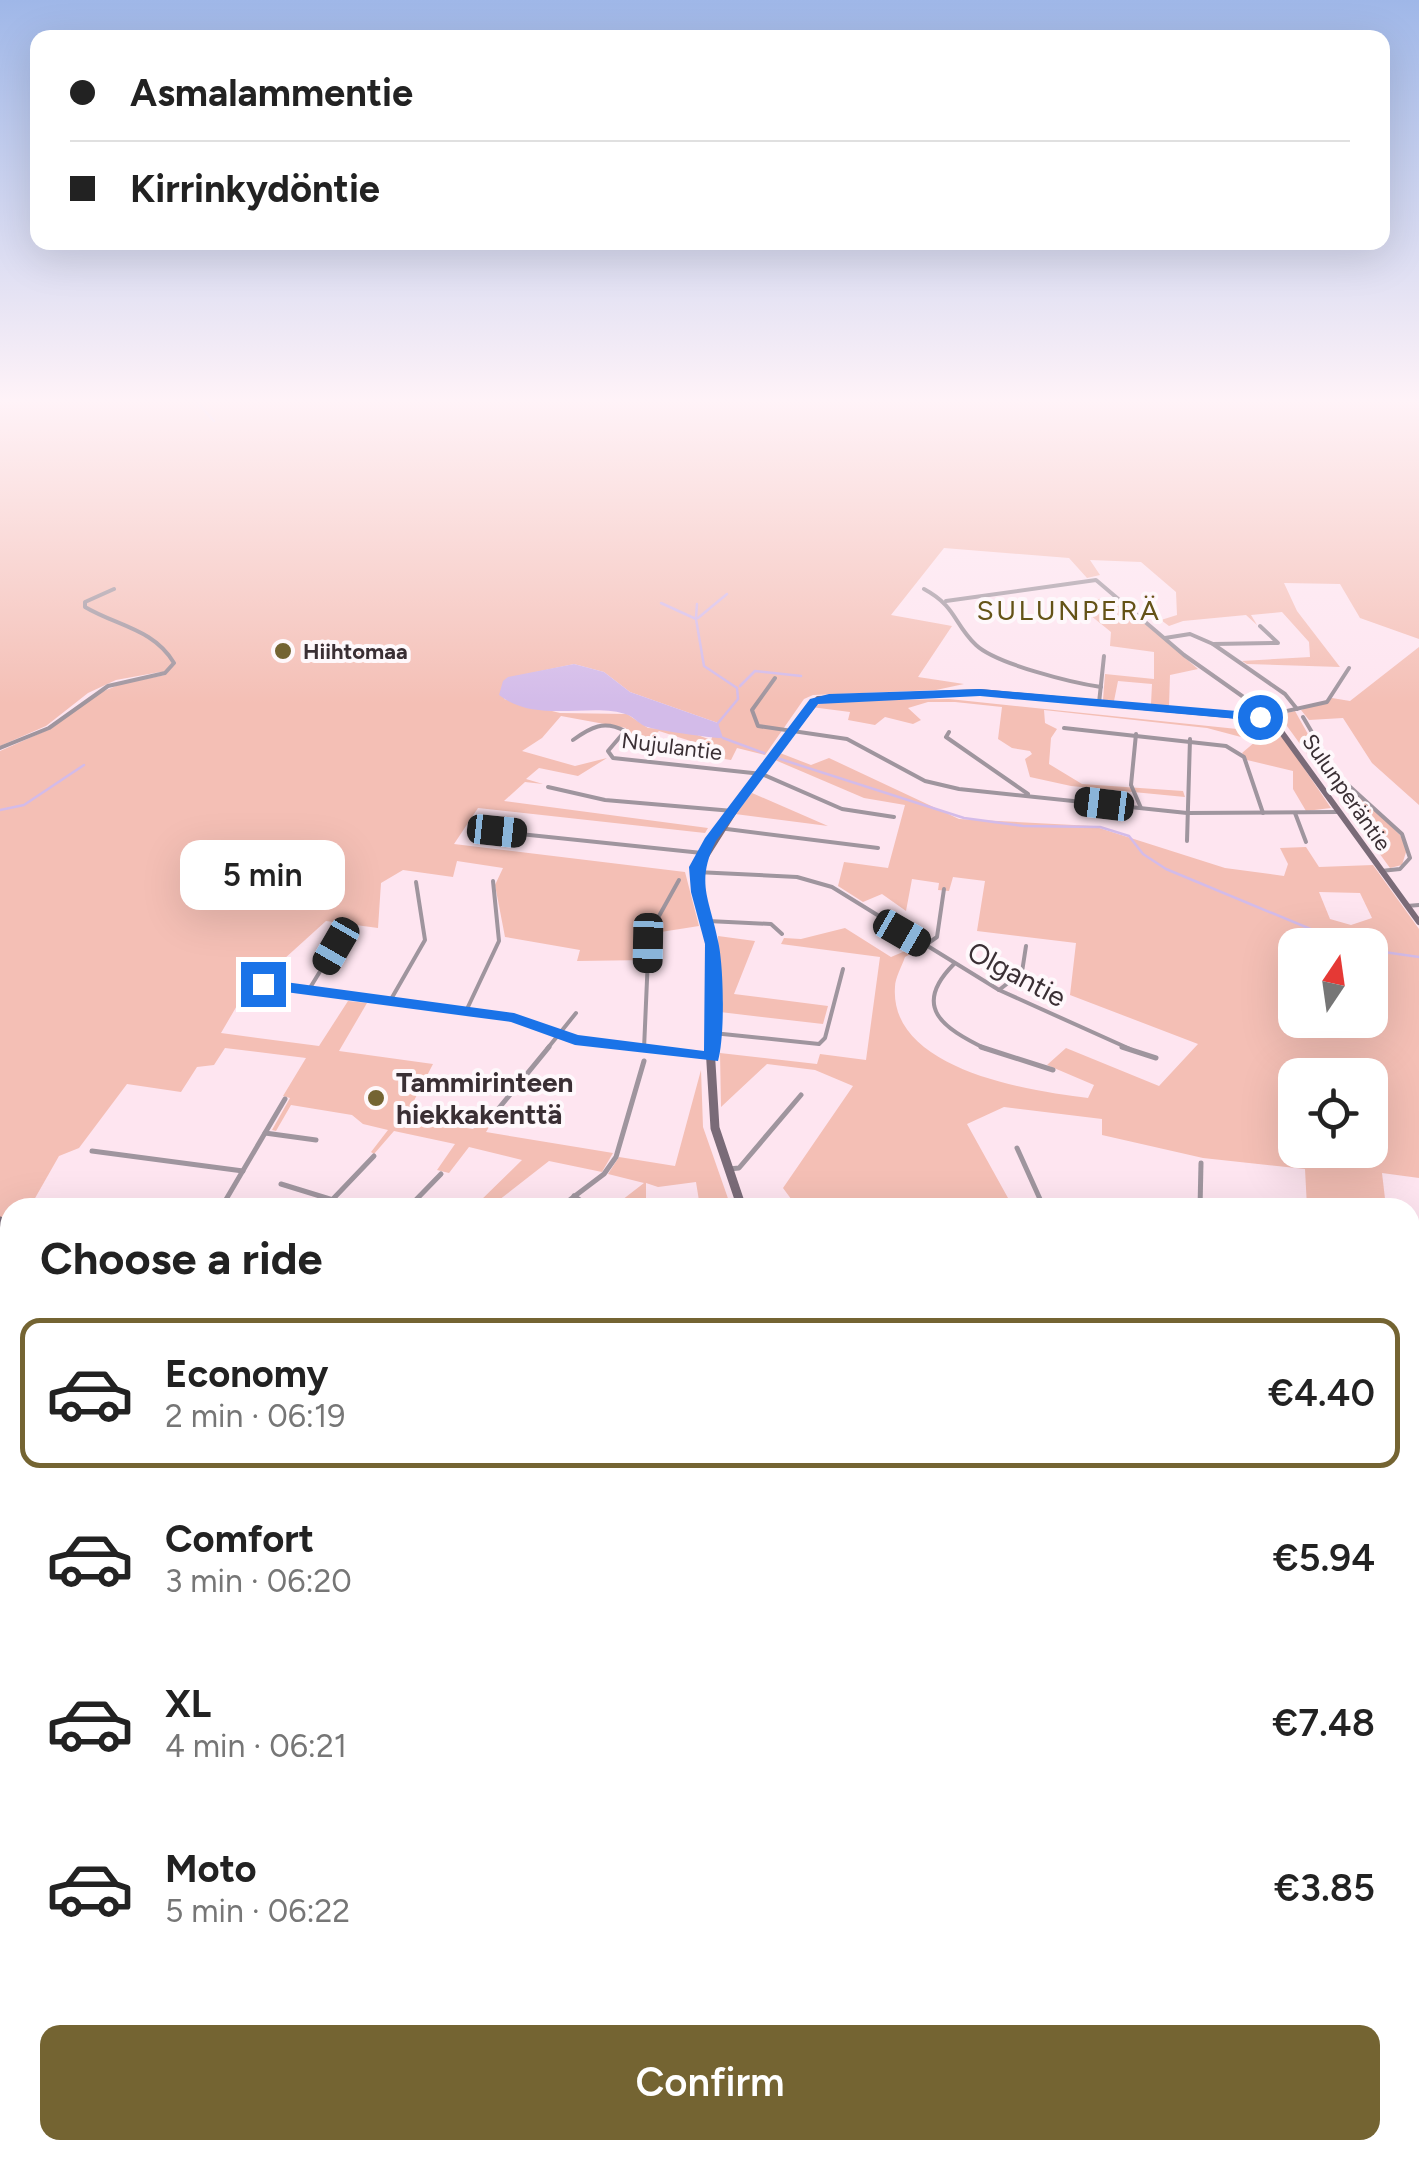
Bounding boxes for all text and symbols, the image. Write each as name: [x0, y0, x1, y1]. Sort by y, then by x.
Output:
text: Asmalammentie: [130, 70, 413, 116]
text: Kirrinkydöntie: [130, 166, 380, 212]
district label: SULUNPERÄ: [977, 593, 1161, 627]
place label: Hiihtomaa: [303, 638, 408, 665]
marker: Hiihtomaa: [272, 640, 294, 662]
route start: [1238, 695, 1283, 740]
street label: Nujulantie: [620, 727, 724, 766]
street label: Sulunperäntie: [1296, 729, 1397, 856]
car: [1072, 785, 1136, 823]
car: [466, 813, 528, 849]
callout: 5 min: [180, 839, 346, 909]
text: 5 min: [223, 856, 302, 894]
car: [869, 905, 935, 961]
car: [308, 913, 364, 979]
car: [632, 913, 664, 973]
north arrow: [1278, 928, 1388, 1038]
map controls: [1278, 928, 1388, 1168]
street label: Olgantie: [962, 934, 1072, 1014]
route end: [241, 962, 286, 1007]
button: locate: [1278, 1058, 1388, 1168]
place label: Tammirinteen hiekkakenttä: [396, 1065, 573, 1131]
marker: Tammirinteen hiekkakenttä: [365, 1087, 387, 1109]
text: Choose a ride: [40, 1231, 322, 1285]
icon: car: [45, 1348, 135, 1438]
text: Economy: [165, 1351, 328, 1397]
text: €4.40: [1268, 1370, 1375, 1416]
text: 2 min · 06:19: [165, 1397, 345, 1435]
icon: car: [45, 1513, 135, 1603]
text: Comfort: [165, 1516, 314, 1562]
text: €5.94: [1273, 1535, 1375, 1581]
text: 3 min · 06:20: [165, 1562, 352, 1600]
icon: car: [45, 1678, 135, 1768]
text: XL: [165, 1681, 211, 1727]
text: €7.48: [1272, 1700, 1375, 1746]
text: 4 min · 06:21: [165, 1727, 347, 1765]
icon: car: [45, 1843, 135, 1933]
text: Moto: [165, 1846, 257, 1892]
text: €3.85: [1274, 1865, 1375, 1911]
text: 5 min · 06:22: [165, 1892, 350, 1930]
button: Confirm: [40, 2025, 1380, 2140]

